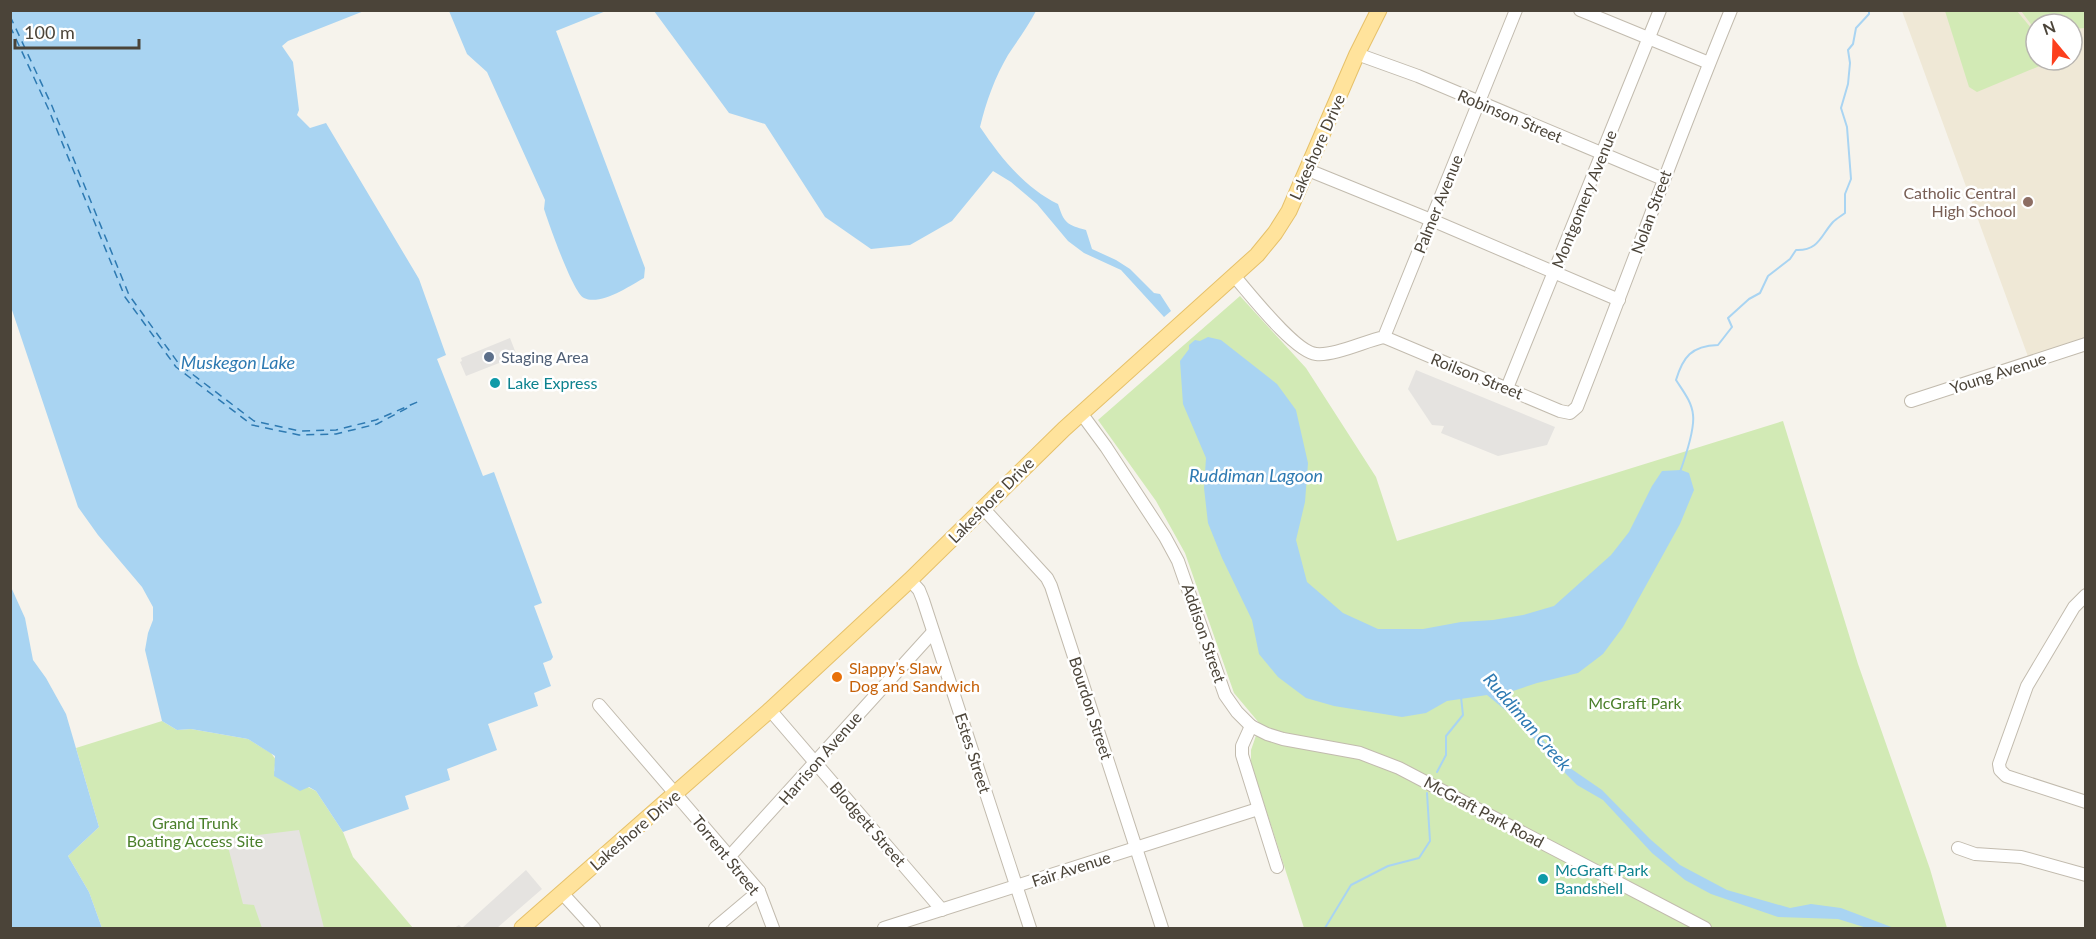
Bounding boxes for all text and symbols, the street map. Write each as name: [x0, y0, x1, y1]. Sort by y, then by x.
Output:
scale bar: [15, 12, 140, 50]
north arrow: [2024, 12, 2084, 72]
text: N: [2040, 16, 2058, 38]
text: 100 m: [24, 21, 75, 43]
street label: Robinson Street: [1455, 85, 1565, 146]
street label: Lakeshore Drive: [1285, 91, 1348, 202]
street label: Montgomery Avenue: [1547, 127, 1620, 271]
street label: Palmer Avenue: [1409, 152, 1466, 256]
street label: Nolan Street: [1627, 167, 1675, 256]
place label: Catholic Central High School: [1903, 183, 2016, 220]
marker: Catholic Central High School: [2021, 195, 2035, 209]
place label: Staging Area: [501, 347, 589, 366]
street label: Roilson Street: [1429, 348, 1526, 403]
street label: Young Avenue: [1947, 348, 2048, 397]
marker: Staging Area: [482, 350, 496, 364]
water label: Muskegon Lake: [181, 351, 295, 373]
place label: Lake Express: [507, 373, 597, 392]
marker: Lake Express: [488, 376, 502, 390]
street label: Lakeshore Drive: [944, 453, 1037, 546]
water label: Ruddiman Lagoon: [1189, 464, 1323, 486]
street label: Addison Street: [1179, 581, 1230, 685]
street label: Bourdon Street: [1066, 654, 1117, 762]
place label: Slappy’s Slaw Dog and Sandwich: [849, 658, 980, 695]
water label: Ruddiman Creek: [1479, 668, 1577, 775]
marker: Slappy’s Slaw Dog and Sandwich: [830, 670, 844, 684]
park label: McGraft Park: [1588, 693, 1683, 712]
street label: Harrison Avenue: [774, 707, 865, 808]
street label: Estes Street: [952, 710, 995, 796]
street label: McGraft Park Road: [1421, 772, 1547, 851]
street label: Blodgett Street: [827, 778, 910, 870]
street label: Lakeshore Drive: [586, 785, 684, 874]
street label: Torrent Street: [688, 811, 764, 899]
park label: Grand Trunk Boating Access Site: [127, 813, 263, 850]
street label: Fair Avenue: [1029, 847, 1113, 890]
place label: McGraft Park Bandshell: [1555, 860, 1649, 897]
marker: McGraft Park Bandshell: [1536, 872, 1550, 886]

